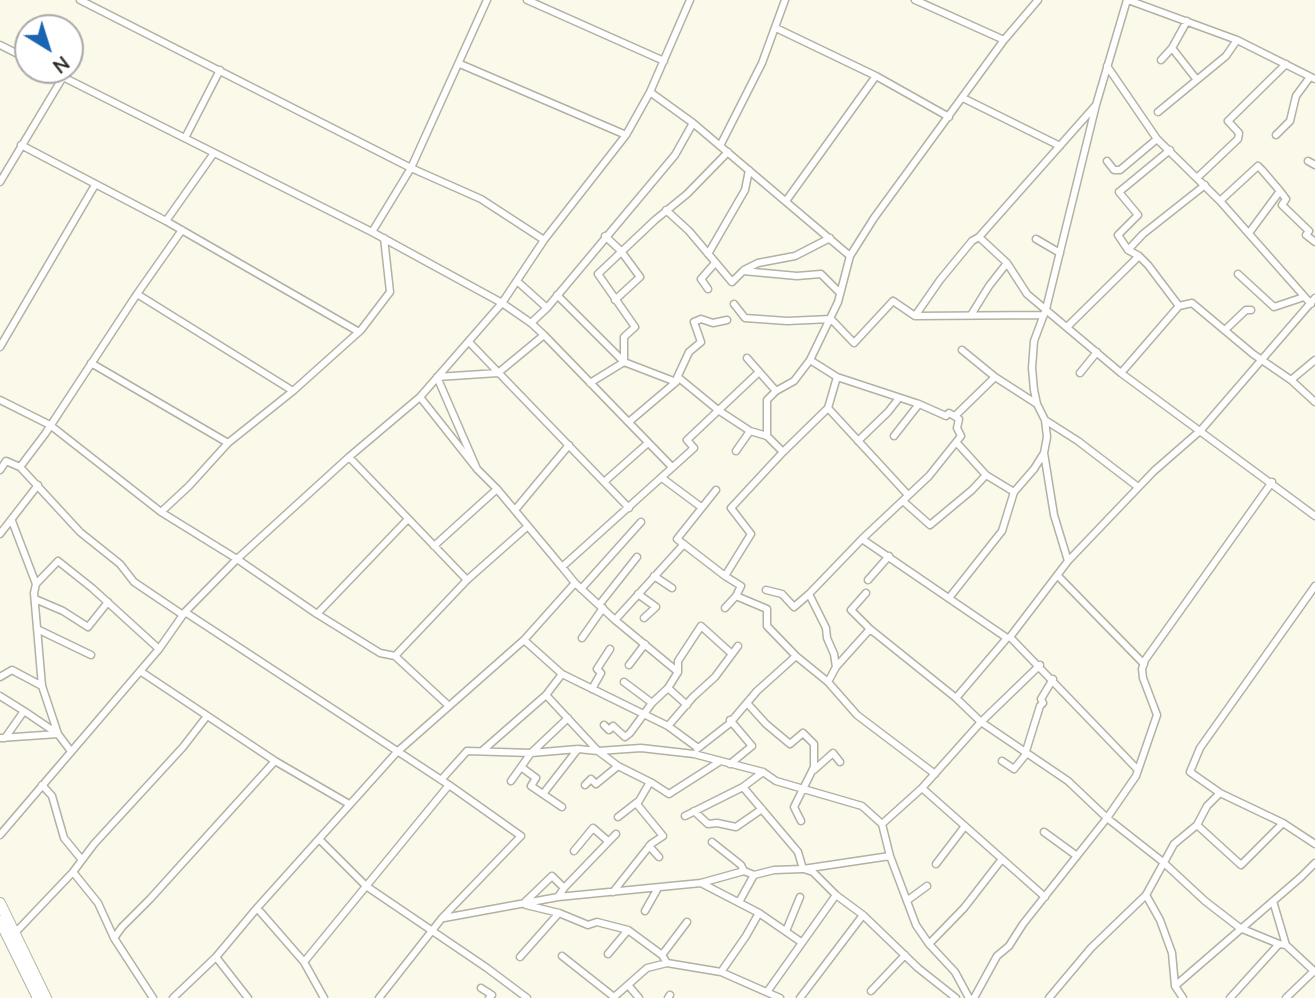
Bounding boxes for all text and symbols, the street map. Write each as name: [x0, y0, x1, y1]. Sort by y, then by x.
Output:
north arrow: [14, 14, 84, 84]
text: N: [47, 49, 74, 79]

